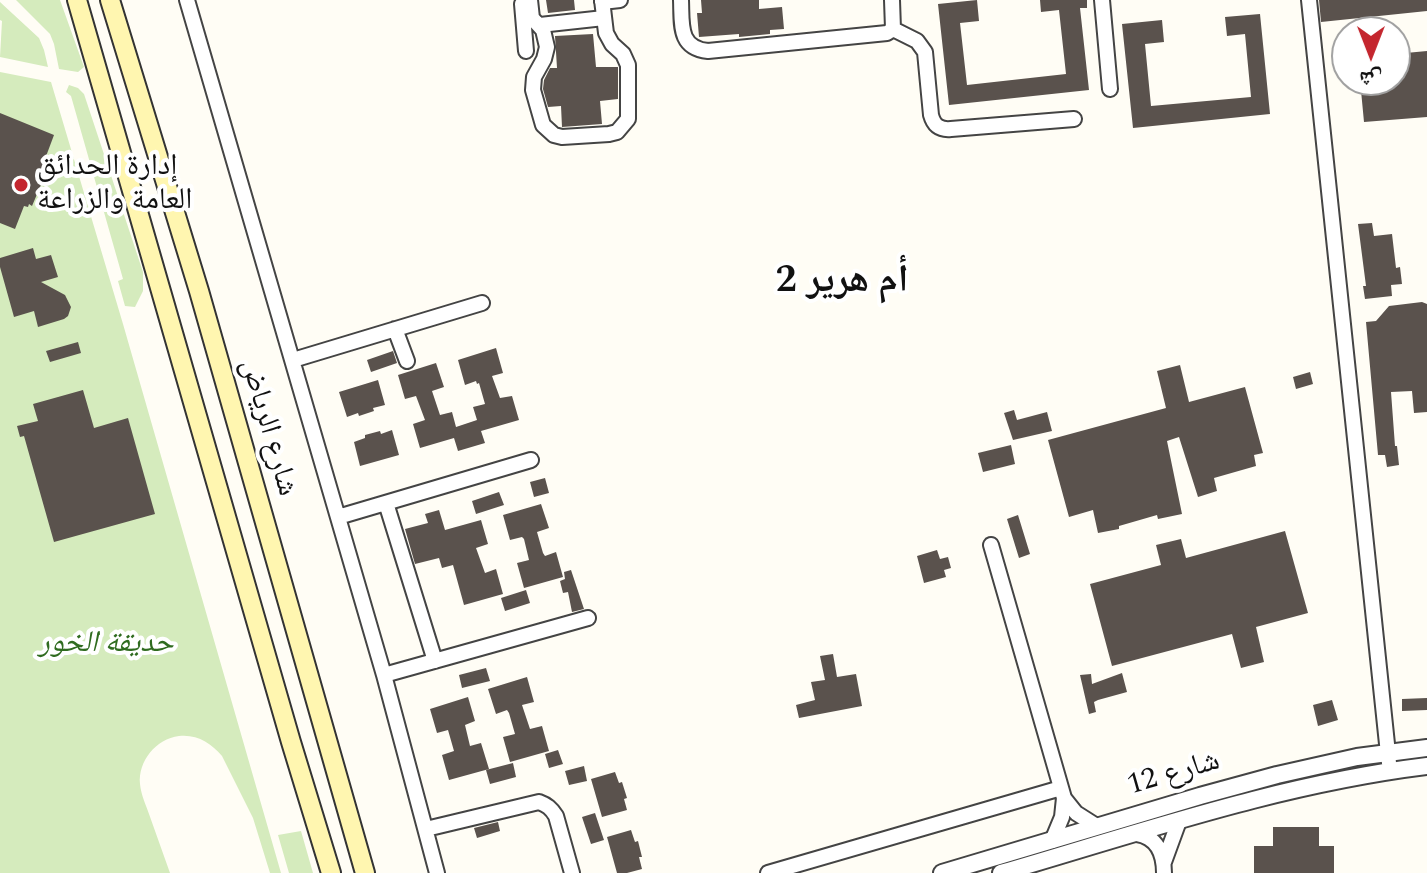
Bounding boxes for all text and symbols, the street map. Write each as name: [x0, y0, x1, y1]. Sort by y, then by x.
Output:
north arrow: [1331, 16, 1411, 96]
text: ش: [1359, 62, 1383, 95]
place label: إدارة الحدائق العامة والزراعة: [37, 150, 192, 220]
marker: إدارة الحدائق العامة والزراعة: [12, 176, 30, 194]
district label: أم هرير 2: [776, 261, 908, 307]
street label: شارع الرياض: [230, 355, 304, 501]
park label: حديقة الخور: [39, 627, 173, 663]
street label: شارع 12: [1124, 745, 1224, 805]

